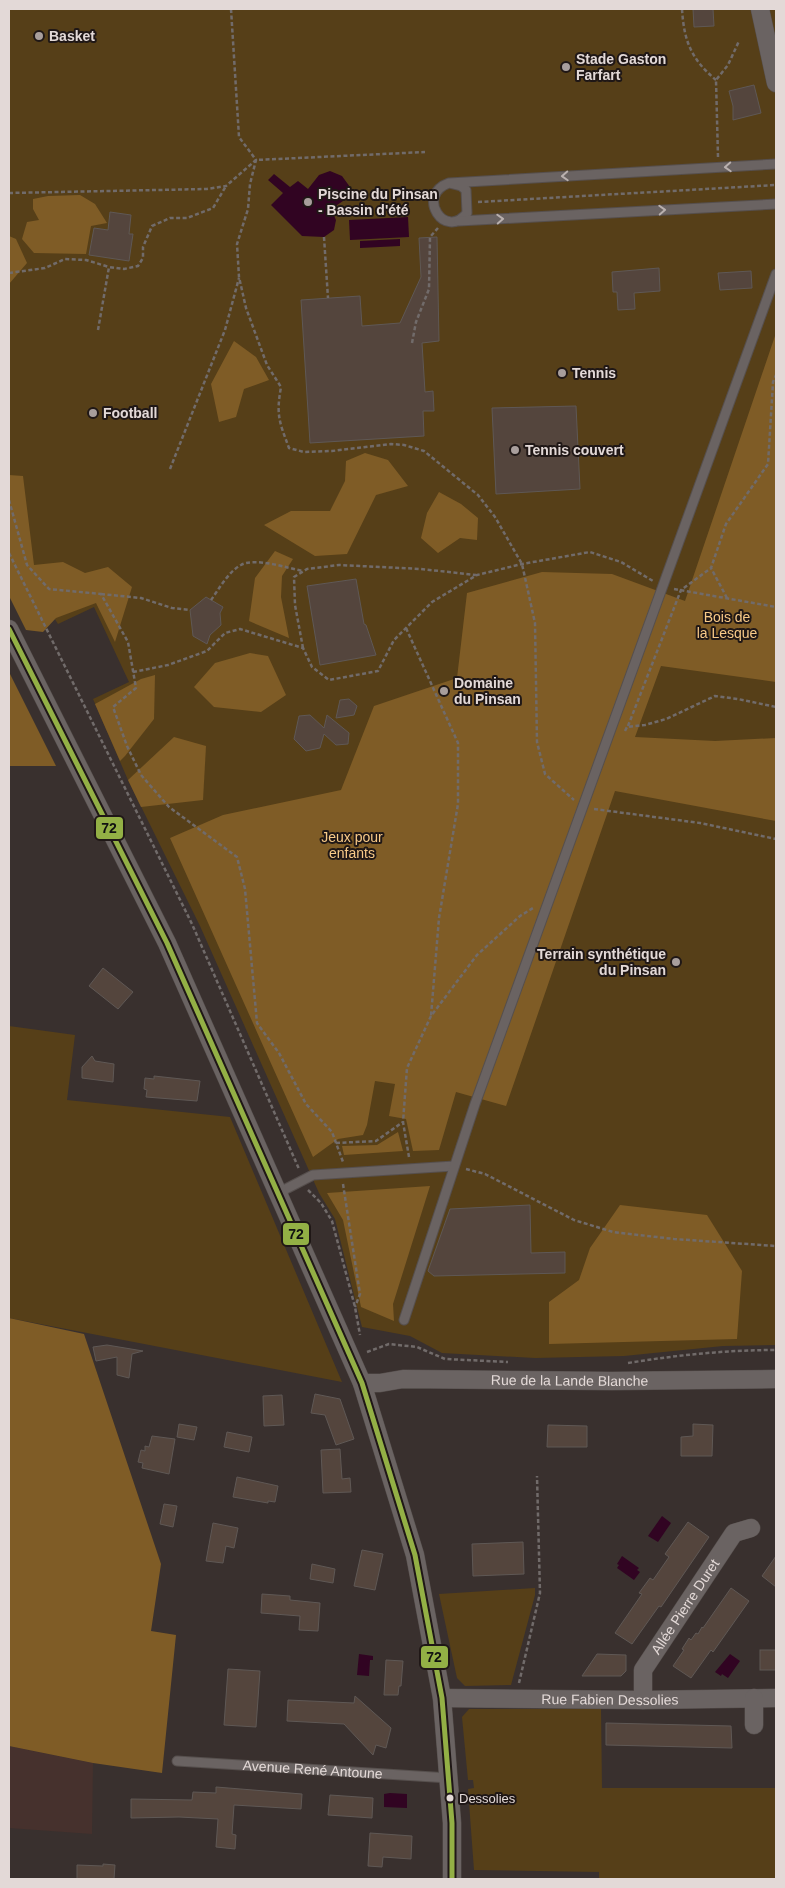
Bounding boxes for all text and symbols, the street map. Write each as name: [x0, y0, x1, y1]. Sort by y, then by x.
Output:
place label: Basket: [49, 28, 95, 44]
marker: Basket: [33, 30, 45, 42]
place label: Stade Gaston Farfart: [576, 51, 666, 83]
marker: Stade Gaston Farfart: [560, 61, 572, 73]
one-way arrow: [723, 161, 731, 172]
one-way arrow: [561, 171, 569, 182]
place label: Piscine du Pinsan - Bassin d'été: [318, 186, 438, 218]
marker: Piscine du Pinsan - Bassin d'été: [302, 196, 314, 208]
one-way arrow: [658, 204, 666, 215]
one-way arrow: [496, 213, 504, 224]
place label: Tennis: [572, 365, 616, 381]
marker: Tennis: [556, 367, 568, 379]
place label: Football: [103, 405, 157, 421]
marker: Football: [87, 407, 99, 419]
place label: Tennis couvert: [525, 442, 624, 458]
marker: Tennis couvert: [509, 444, 521, 456]
park label: Bois de la Lesque: [697, 609, 758, 641]
place label: Domaine du Pinsan: [454, 675, 521, 707]
marker: Domaine du Pinsan: [438, 685, 450, 697]
line badge: 72: [95, 816, 124, 840]
text: 72: [101, 820, 117, 836]
park label: Jeux pour enfants: [321, 829, 383, 861]
place label: Terrain synthétique du Pinsan: [537, 946, 666, 978]
marker: Terrain synthétique du Pinsan: [670, 956, 682, 968]
line badge: 72: [282, 1222, 310, 1246]
text: 72: [288, 1226, 304, 1242]
street label: Rue de la Lande Blanche: [491, 1372, 649, 1389]
street label: Allée Pierre Duret: [648, 1556, 722, 1657]
line badge: 72: [420, 1645, 449, 1669]
text: 72: [426, 1649, 442, 1665]
street label: Rue Fabien Dessolies: [541, 1691, 679, 1708]
street label: Avenue René Antoune: [242, 1757, 383, 1782]
place label: Dessolies: [459, 1791, 516, 1806]
marker: Dessolies: [445, 1793, 455, 1803]

